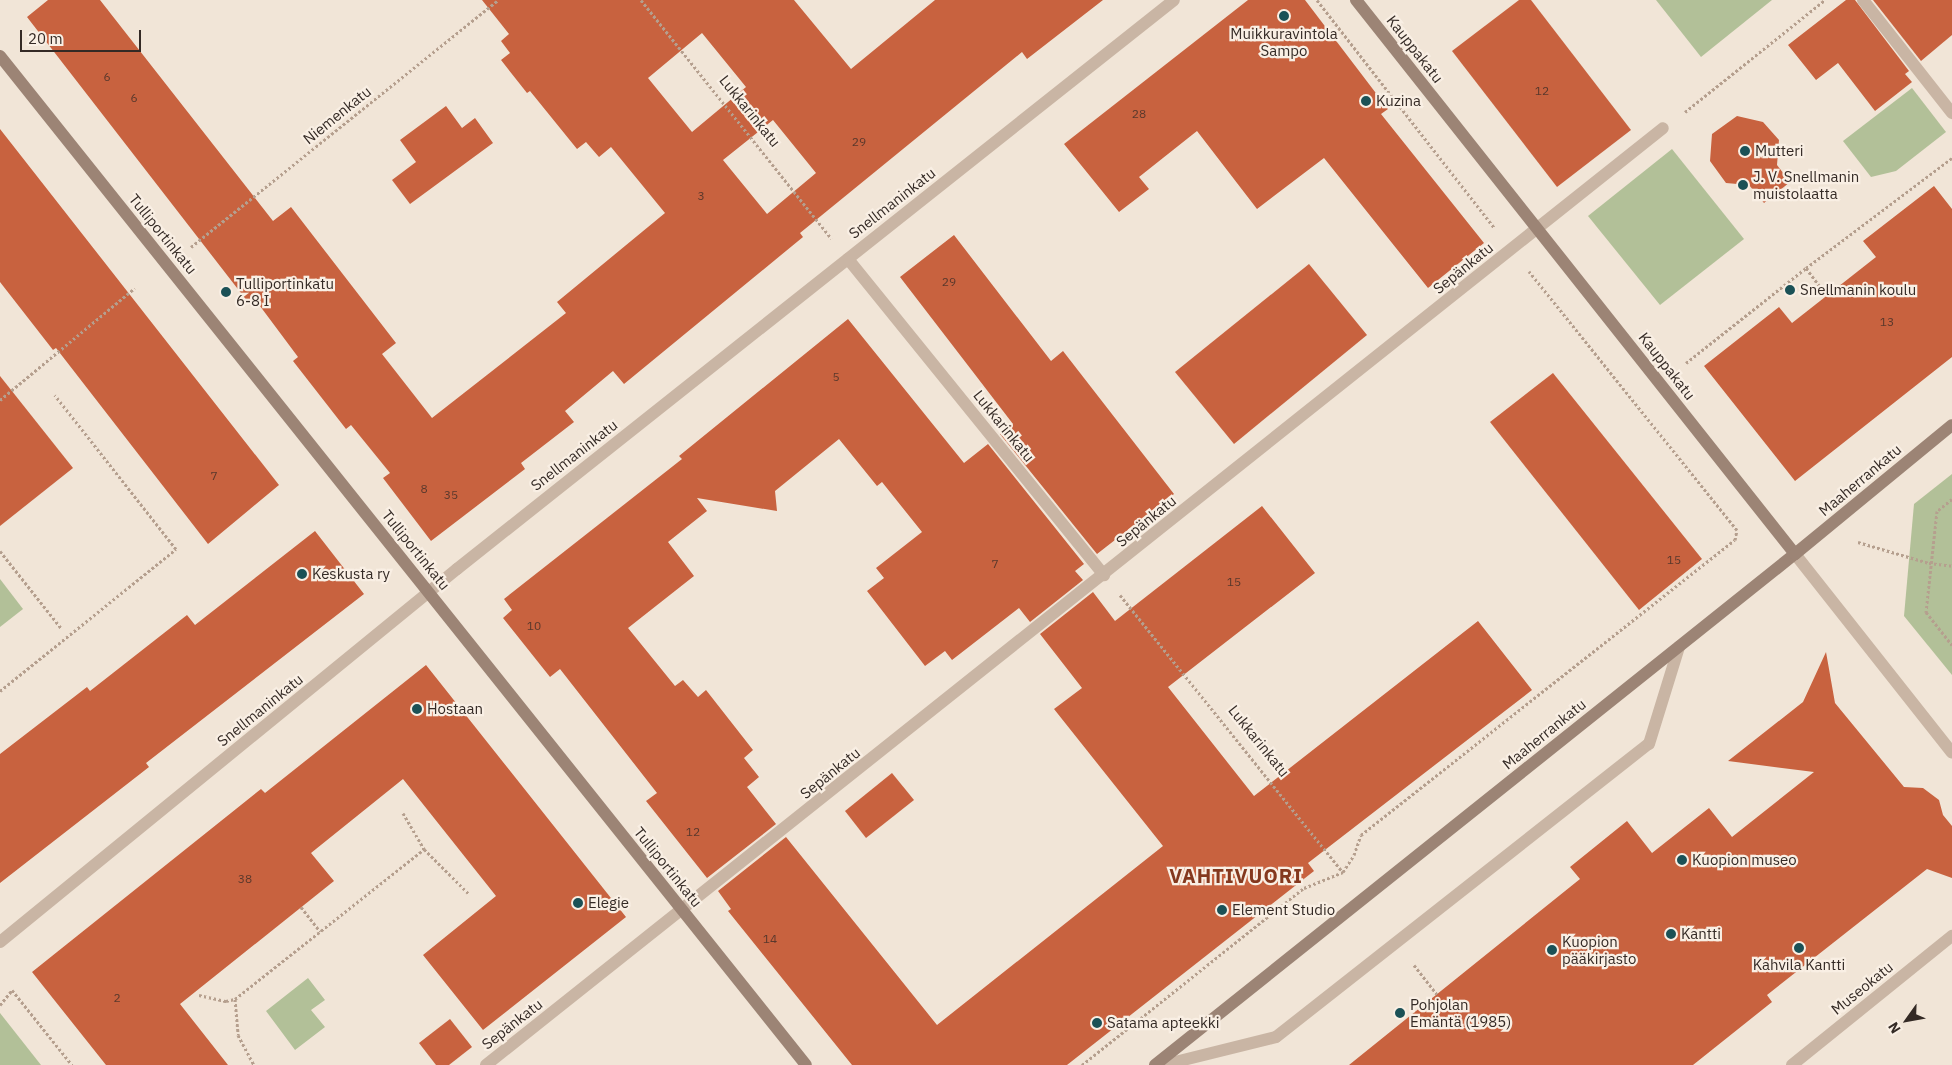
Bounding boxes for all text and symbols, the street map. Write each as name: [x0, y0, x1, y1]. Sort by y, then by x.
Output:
marker: Muikkuravintola Sampo: [1278, 10, 1290, 22]
street label: Kauppakatu: [1383, 12, 1447, 86]
scale bar: [22, 20, 144, 52]
place label: Muikkuravintola Sampo: [1230, 24, 1338, 59]
text: 20 m: [28, 29, 63, 48]
house number: 6: [103, 70, 111, 84]
street label: Lukkarinkatu: [716, 72, 784, 150]
street label: Niemenkatu: [299, 82, 375, 148]
house number: 12: [1535, 84, 1549, 98]
house number: 6: [130, 91, 138, 105]
place label: Kuzina: [1376, 92, 1421, 110]
marker: Kuzina: [1360, 95, 1372, 107]
house number: 28: [1132, 107, 1146, 121]
house number: 29: [852, 135, 866, 149]
place label: Mutteri: [1755, 142, 1804, 160]
marker: Mutteri: [1739, 145, 1751, 157]
street label: Snellmaninkatu: [845, 164, 939, 242]
place label: J. V. Snellmanin muistolaatta: [1753, 167, 1859, 202]
marker: J. V. Snellmanin muistolaatta: [1737, 179, 1749, 191]
house number: 3: [697, 189, 705, 203]
street label: Tulliportinkatu: [125, 190, 201, 278]
street label: Sepänkatu: [1429, 238, 1497, 298]
place label: Tulliportinkatu 6-8 I: [236, 274, 334, 309]
house number: 29: [942, 275, 956, 289]
place label: Snellmanin koulu: [1800, 281, 1916, 299]
marker: Snellmanin koulu: [1784, 284, 1796, 296]
marker: Tulliportinkatu 6-8 I: [220, 286, 232, 298]
house number: 13: [1880, 315, 1894, 329]
street label: Kauppakatu: [1635, 329, 1699, 403]
house number: 5: [832, 370, 840, 384]
street label: Lukkarinkatu: [970, 387, 1038, 465]
street label: Snellmaninkatu: [527, 416, 621, 494]
street label: Maaherrankatu: [1815, 440, 1905, 520]
house number: 7: [210, 469, 218, 483]
house number: 8: [420, 482, 428, 496]
house number: 35: [444, 488, 458, 502]
street label: Sepänkatu: [1112, 491, 1180, 551]
street label: Tulliportinkatu: [378, 506, 454, 594]
house number: 15: [1667, 553, 1681, 567]
house number: 7: [991, 557, 999, 571]
place label: Keskusta ry: [312, 565, 390, 583]
marker: Keskusta ry: [296, 568, 308, 580]
house number: 15: [1227, 575, 1241, 589]
house number: 10: [527, 619, 541, 633]
street label: Snellmaninkatu: [214, 670, 306, 750]
street label: Maaherrankatu: [1499, 695, 1589, 773]
place label: Hostaan: [427, 700, 483, 718]
street label: Lukkarinkatu: [1225, 702, 1293, 780]
marker: Hostaan: [411, 703, 423, 715]
street label: Sepänkatu: [796, 743, 864, 803]
street label: Tulliportinkatu: [630, 823, 706, 911]
house number: 12: [686, 825, 700, 839]
place label: Kuopion museo: [1692, 851, 1797, 869]
marker: Kuopion museo: [1676, 854, 1688, 866]
district label: VAHTIVUORI: [1168, 863, 1304, 887]
house number: 38: [238, 872, 252, 886]
place label: Elegie: [588, 894, 629, 912]
marker: Elegie: [572, 897, 584, 909]
place label: Element Studio: [1232, 901, 1335, 919]
marker: Element Studio: [1216, 904, 1228, 916]
place label: Kantti: [1681, 925, 1721, 943]
marker: Kantti: [1665, 928, 1677, 940]
house number: 14: [763, 932, 777, 946]
place label: Kuopion pääkirjasto: [1562, 932, 1636, 967]
marker: Kahvila Kantti: [1793, 942, 1805, 954]
marker: Kuopion pääkirjasto: [1546, 944, 1558, 956]
place label: Kahvila Kantti: [1753, 956, 1845, 974]
street label: Museokatu: [1827, 958, 1897, 1018]
house number: 2: [113, 991, 121, 1005]
street label: Sepänkatu: [478, 995, 546, 1053]
place label: Pohjolan Emäntä (1985): [1410, 995, 1511, 1030]
north arrow: [1882, 995, 1932, 1045]
marker: Pohjolan Emäntä (1985): [1394, 1007, 1406, 1019]
place label: Satama apteekki: [1107, 1014, 1219, 1032]
marker: Satama apteekki: [1091, 1017, 1103, 1029]
text: N: [1884, 1019, 1905, 1037]

